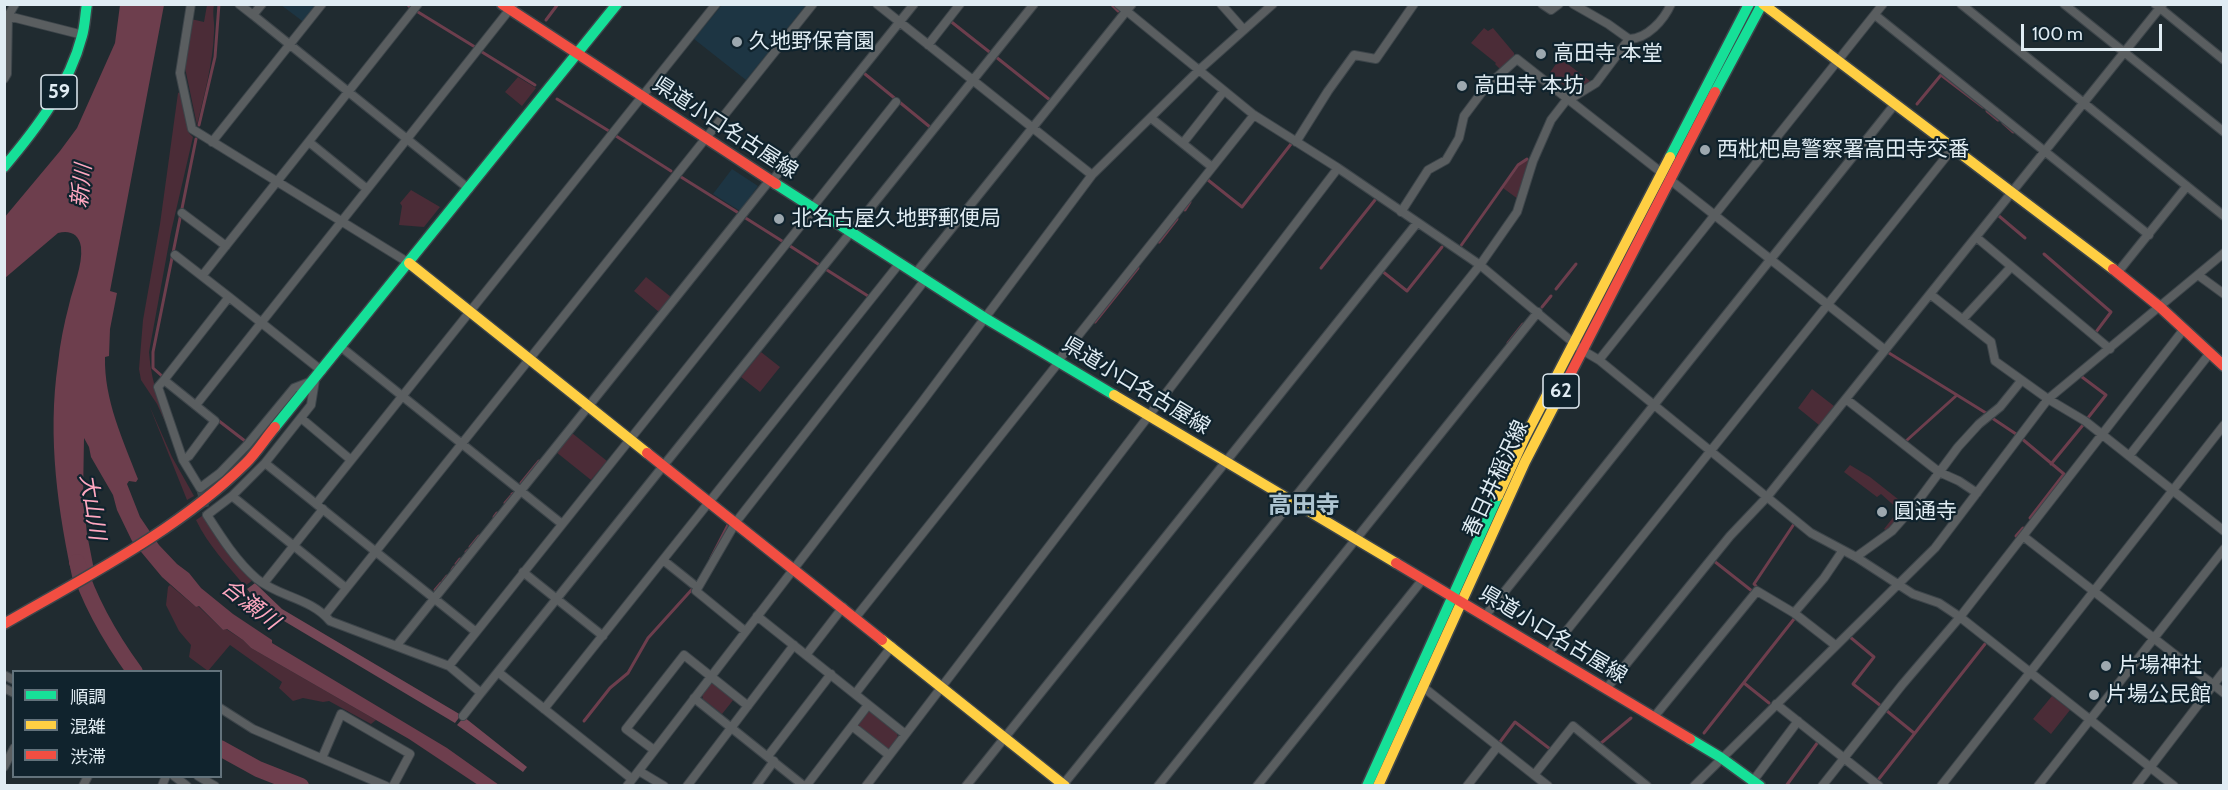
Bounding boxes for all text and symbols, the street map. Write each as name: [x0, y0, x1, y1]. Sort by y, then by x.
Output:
scale bar: [2024, 12, 2165, 50]
text: 100 m: [2032, 23, 2083, 45]
place label: 久地野保育園: [749, 29, 875, 55]
marker: 久地野保育園: [730, 35, 744, 49]
place label: 高田寺 本堂: [1553, 41, 1663, 67]
marker: 高田寺 本堂: [1534, 47, 1548, 61]
street label: 県道小口名古屋線: [648, 72, 802, 184]
place label: 高田寺 本坊: [1474, 73, 1584, 99]
road number: 59: [41, 75, 77, 109]
marker: 高田寺 本坊: [1455, 79, 1469, 93]
place label: 西枇杷島警察署高田寺交番: [1717, 137, 1969, 163]
marker: 西枇杷島警察署高田寺交番: [1698, 143, 1712, 157]
water label: 新川: [67, 163, 97, 209]
place label: 北名古屋久地野郵便局: [791, 206, 1001, 232]
marker: 北名古屋久地野郵便局: [772, 212, 786, 226]
street label: 県道小口名古屋線: [1058, 332, 1214, 440]
road number: 62: [1543, 374, 1579, 408]
street label: 春日井稲沢線: [1458, 417, 1534, 541]
water label: 大山川: [74, 472, 110, 542]
district label: 高田寺: [1268, 492, 1340, 520]
place label: 圓通寺: [1894, 499, 1957, 525]
marker: 圓通寺: [1875, 505, 1889, 519]
water label: 合瀬川: [216, 574, 284, 636]
street label: 県道小口名古屋線: [1475, 581, 1631, 689]
place label: 片場神社: [2118, 653, 2202, 679]
marker: 片場神社: [2099, 659, 2113, 673]
legend: [12, 670, 222, 778]
place label: 片場公民館: [2106, 682, 2211, 708]
text: 順調: [70, 686, 106, 708]
marker: 片場公民館: [2087, 688, 2101, 702]
text: 混雑: [70, 716, 106, 738]
text: 渋滞: [70, 746, 106, 768]

